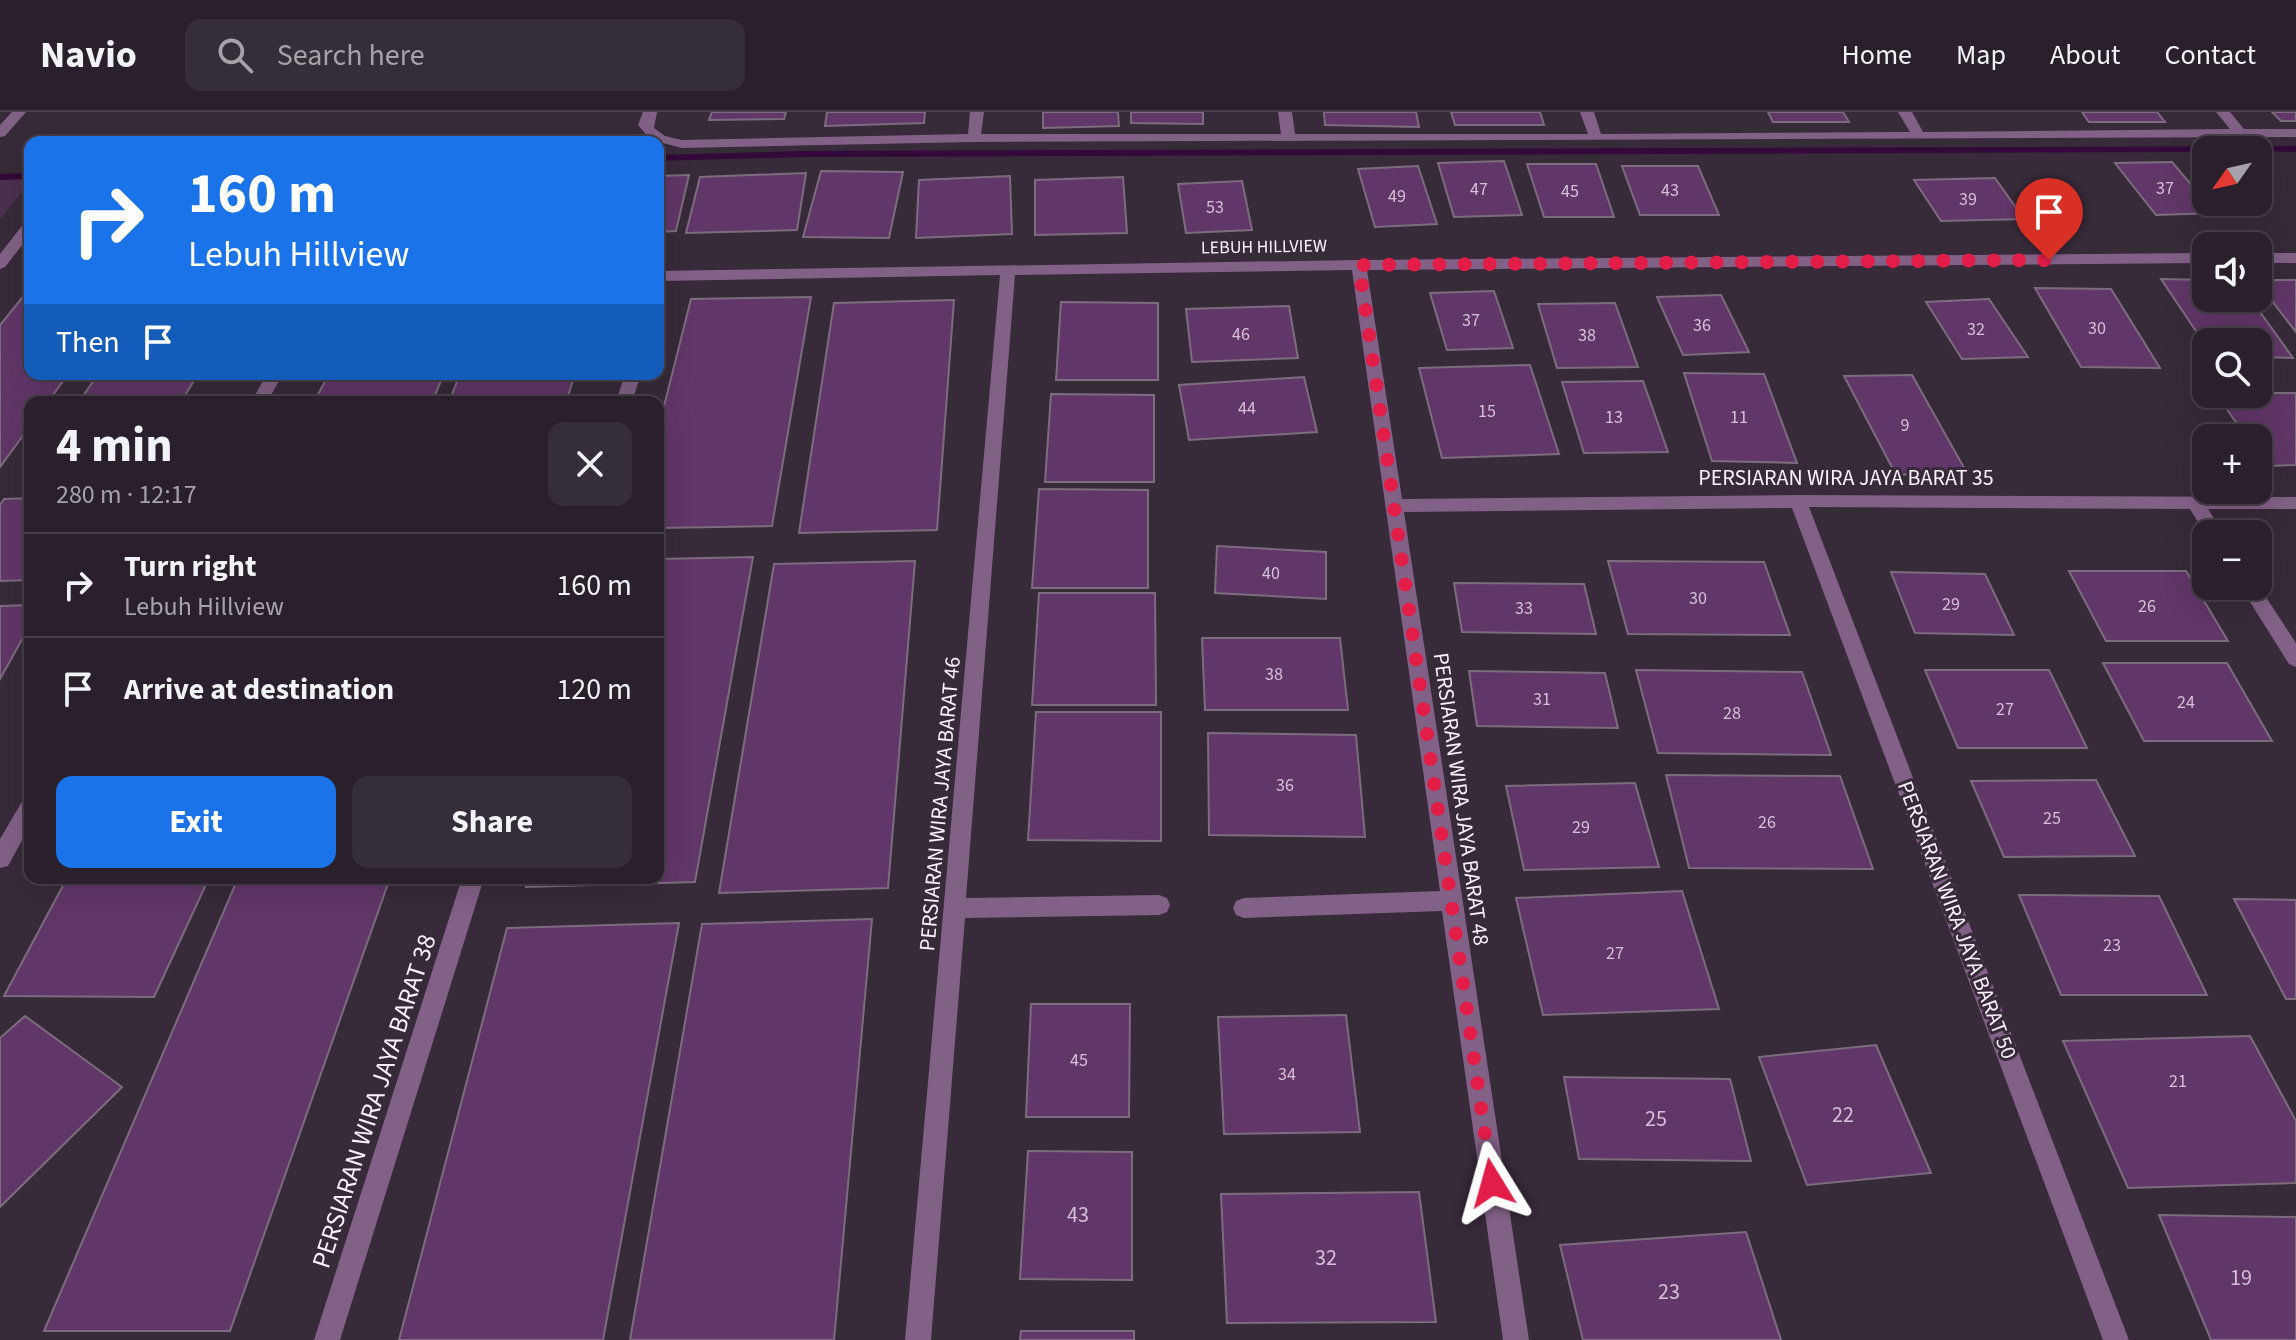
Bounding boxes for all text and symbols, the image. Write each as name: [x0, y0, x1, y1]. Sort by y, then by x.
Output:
search box: [185, 19, 745, 91]
text: Navio: [40, 28, 137, 82]
icon: search: [213, 33, 257, 77]
text: Search here: [277, 34, 425, 77]
text: Home: [1841, 35, 1912, 75]
text: Map: [1956, 35, 2006, 75]
text: About: [2050, 35, 2121, 75]
text: Contact: [2165, 35, 2256, 75]
north arrow: [2192, 136, 2272, 216]
map controls: [2192, 136, 2272, 600]
text: 160 m: [188, 155, 336, 234]
icon: right: [56, 168, 160, 272]
house number: 37: [2156, 176, 2174, 201]
house number: 47: [1470, 177, 1488, 202]
house number: 43: [1661, 178, 1679, 203]
pin: [2015, 178, 2083, 260]
house number: 45: [1561, 179, 1579, 204]
house number: 49: [1388, 184, 1406, 209]
house number: 39: [1959, 187, 1977, 212]
icon: arrive: [2027, 190, 2071, 234]
house number: 53: [1206, 195, 1224, 220]
text: Lebuh Hillview: [188, 229, 409, 280]
button: sound: [2192, 232, 2272, 312]
street label: LEBUH HILLVIEW: [1201, 233, 1327, 261]
house number: 37: [1462, 308, 1480, 333]
house number: 36: [1693, 313, 1711, 338]
house number: 30: [2088, 316, 2106, 341]
house number: 32: [1967, 317, 1985, 342]
icon: arrive: [136, 320, 180, 364]
text: Then: [56, 321, 120, 364]
house number: 46: [1232, 322, 1250, 347]
house number: 38: [1578, 323, 1596, 348]
button: search: [2192, 328, 2272, 408]
house number: 44: [1238, 396, 1256, 421]
house number: 15: [1478, 399, 1496, 424]
house number: 13: [1605, 405, 1623, 430]
house number: 11: [1730, 405, 1748, 430]
text: 4 min: [56, 412, 173, 480]
house number: 9: [1901, 413, 1910, 438]
button: close: [548, 422, 632, 506]
button: +: [2192, 424, 2272, 504]
street label: PERSIARAN WIRA JAYA BARAT 35: [1698, 462, 1994, 494]
text: 280 m · 12:17: [56, 476, 197, 513]
button: −: [2192, 520, 2272, 600]
text: Turn right: [124, 545, 256, 588]
house number: 40: [1262, 561, 1280, 586]
icon: right: [56, 563, 100, 607]
text: 160 m: [556, 564, 632, 607]
house number: 30: [1689, 586, 1707, 611]
text: Lebuh Hillview: [124, 588, 284, 625]
house number: 29: [1942, 592, 1960, 617]
house number: 26: [2138, 594, 2156, 619]
house number: 33: [1515, 596, 1533, 621]
street label: PERSIARAN WIRA JAYA BARAT 48: [1425, 650, 1497, 948]
street label: PERSIARAN WIRA JAYA BARAT 46: [911, 655, 969, 953]
house number: 38: [1265, 662, 1283, 687]
icon: arrive: [56, 667, 100, 711]
text: Arrive at destination: [124, 668, 394, 711]
text: 120 m: [556, 668, 632, 711]
house number: 31: [1533, 687, 1551, 712]
house number: 24: [2177, 690, 2195, 715]
house number: 27: [1996, 697, 2014, 722]
house number: 28: [1723, 701, 1741, 726]
house number: 36: [1276, 773, 1294, 798]
button: Exit: [56, 776, 336, 868]
button: Share: [352, 776, 632, 868]
street label: PERSIARAN WIRA JAYA BARAT 50: [1889, 776, 2025, 1064]
house number: 25: [2043, 806, 2061, 831]
house number: 26: [1758, 810, 1776, 835]
house number: 29: [1572, 815, 1590, 840]
street label: PERSIARAN WIRA JAYA BARAT 38: [302, 929, 446, 1273]
house number: 23: [2103, 933, 2121, 958]
house number: 27: [1606, 941, 1624, 966]
house number: 45: [1070, 1048, 1088, 1073]
house number: 34: [1278, 1062, 1296, 1087]
house number: 21: [2169, 1069, 2187, 1094]
house number: 22: [1832, 1099, 1854, 1131]
house number: 25: [1645, 1103, 1667, 1135]
position arrow: [1450, 1141, 1534, 1225]
house number: 43: [1067, 1199, 1089, 1231]
house number: 32: [1315, 1242, 1337, 1274]
house number: 19: [2230, 1262, 2252, 1294]
house number: 23: [1658, 1276, 1680, 1308]

